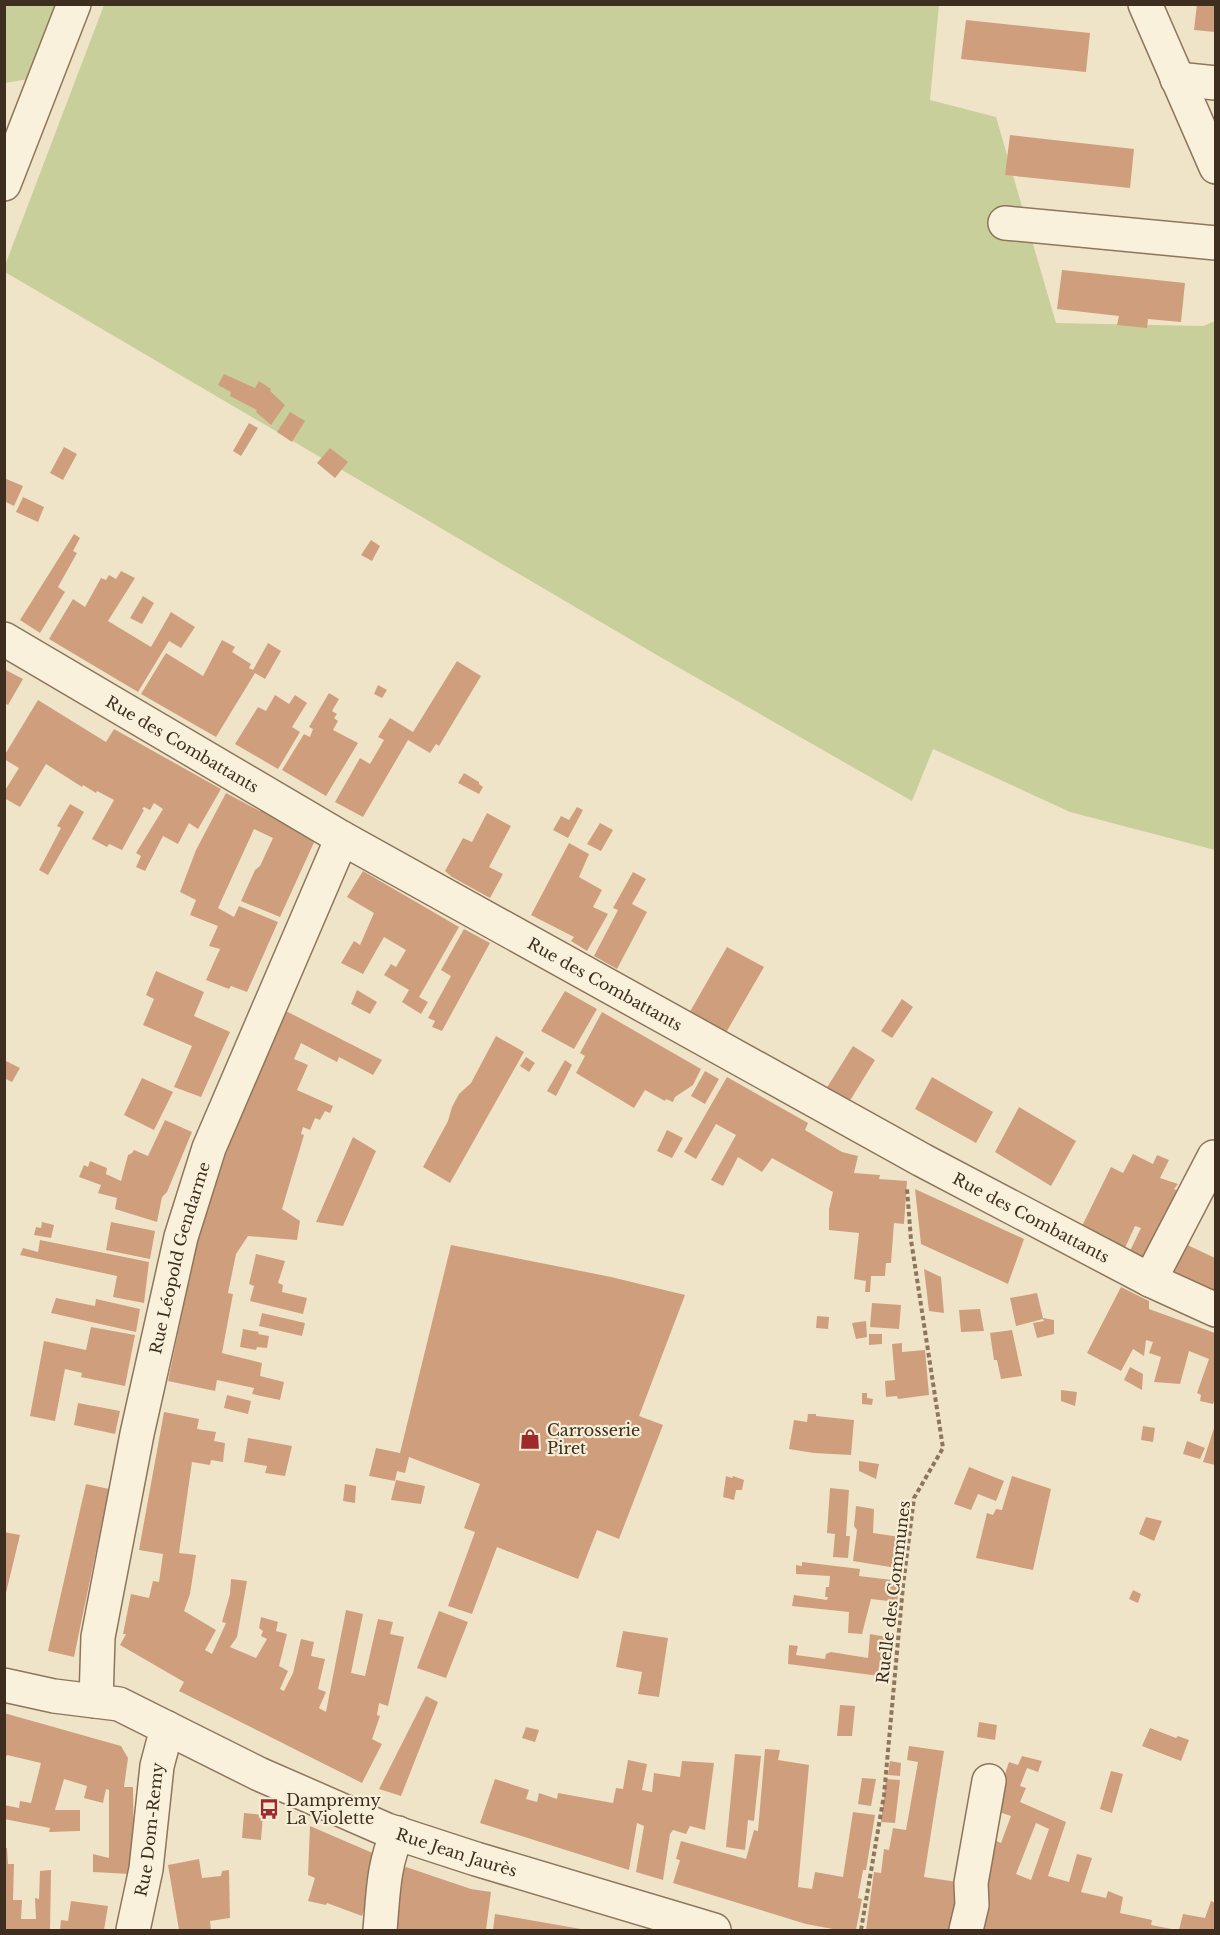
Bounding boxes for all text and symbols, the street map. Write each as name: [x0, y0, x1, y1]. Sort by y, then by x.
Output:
street label: Rue des Combattants: [102, 691, 262, 797]
street label: Rue des Combattants: [524, 933, 686, 1035]
street label: Rue Léopold Gendarme: [145, 1159, 214, 1356]
street label: Rue des Combattants: [949, 1168, 1113, 1267]
place label: Carrosserie Piret: [547, 1420, 640, 1458]
shop icon: Carrosserie Piret: [518, 1427, 542, 1451]
street label: Ruelle des Communes: [872, 1499, 914, 1685]
street label: Rue Dom-Remy: [130, 1761, 167, 1898]
place label: Dampremy La Violette: [286, 1790, 381, 1828]
bus stop icon: Dampremy La Violette: [257, 1797, 281, 1821]
street label: Rue Jean Jaurès: [393, 1824, 520, 1881]

